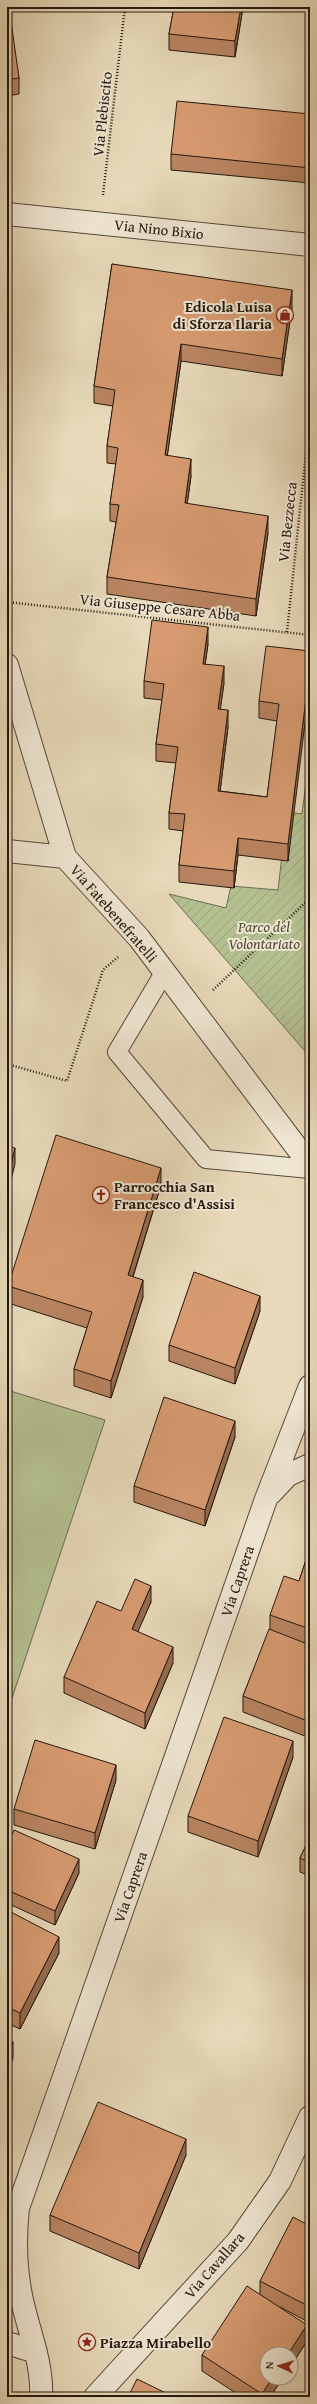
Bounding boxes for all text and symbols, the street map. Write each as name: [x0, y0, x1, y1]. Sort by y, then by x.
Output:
street label: Via Plebiscito: [87, 70, 117, 158]
street label: Via Nino Bixio: [113, 214, 205, 244]
place label: Edicola Luisa di Sforza Ilaria: [173, 296, 272, 334]
shop icon: Edicola Luisa di Sforza Ilaria: [275, 305, 295, 325]
street label: Via Bezzecca: [272, 481, 302, 563]
street label: Via Giuseppe Cesare Abba: [79, 588, 241, 626]
street label: Via Fatebenefratelli: [65, 859, 163, 967]
park label: Parco del Volontariato: [228, 916, 300, 954]
place label: Parrocchia San Francesco d'Assisi: [114, 1176, 235, 1214]
church icon: Parrocchia San Francesco d'Assisi: [91, 1185, 111, 1205]
street label: Via Caprera: [215, 1543, 259, 1619]
street label: Via Caprera: [108, 1849, 152, 1925]
street label: Via Cavallara: [179, 2227, 249, 2303]
place icon: Piazza Mirabello: [77, 2332, 97, 2352]
place label: Piazza Mirabello: [100, 2332, 211, 2353]
north arrow: [259, 2346, 299, 2386]
text: N: [261, 2360, 277, 2370]

